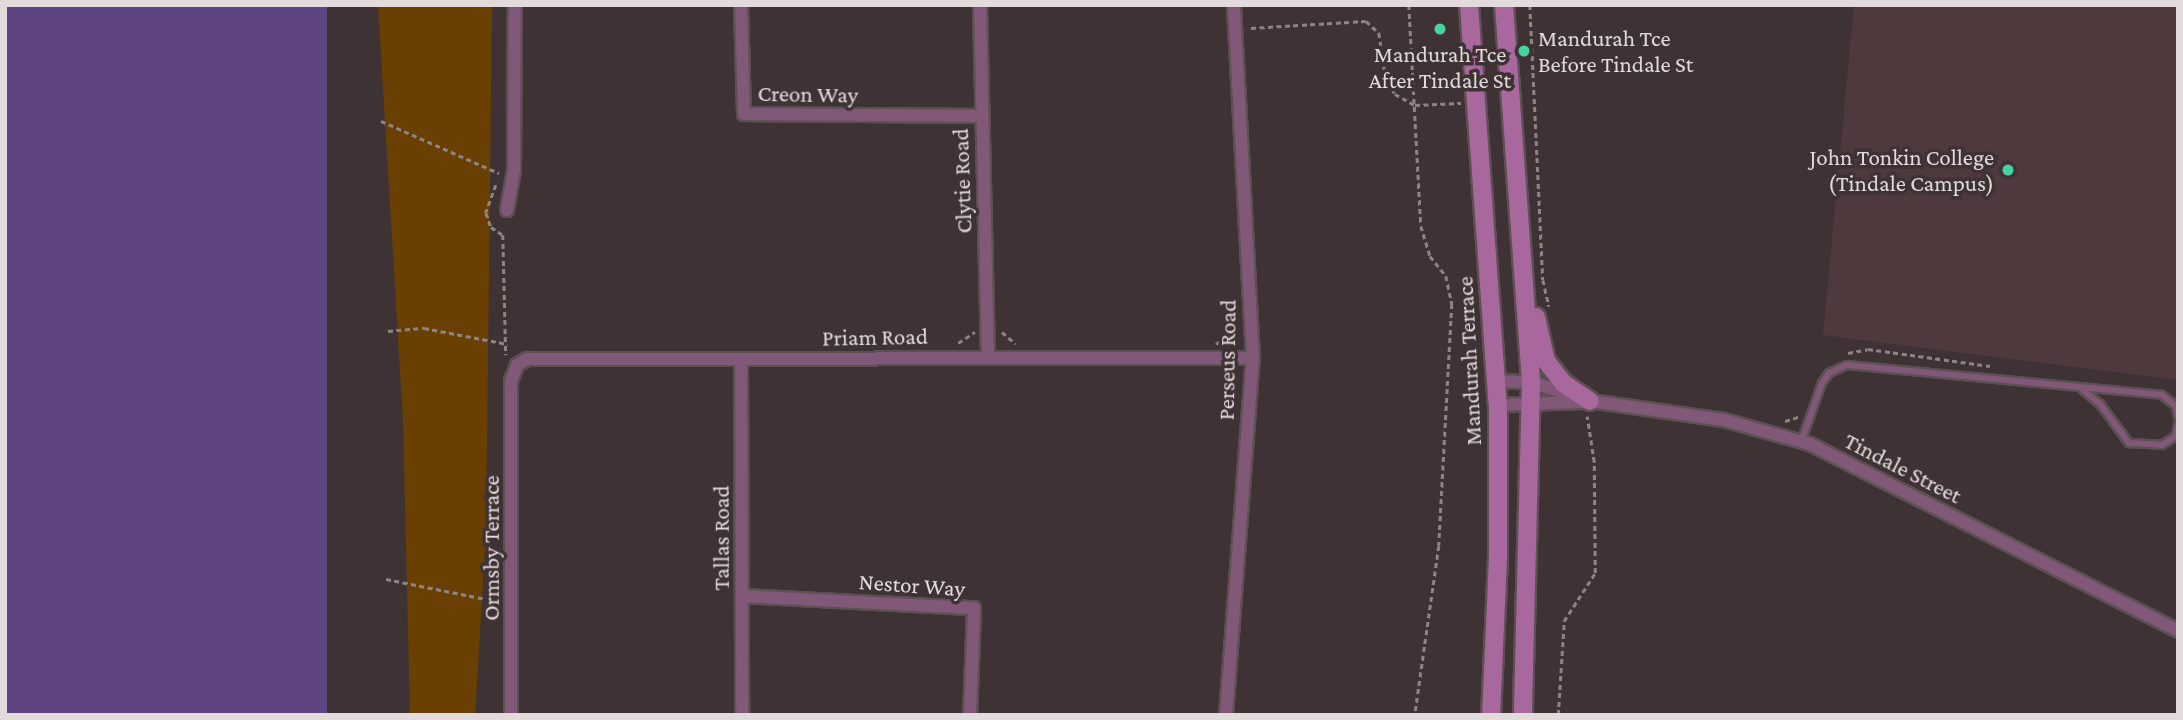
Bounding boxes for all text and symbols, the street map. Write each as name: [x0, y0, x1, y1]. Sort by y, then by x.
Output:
marker: Mandurah Tce After Tindale St: [1432, 21, 1448, 37]
place label: Mandurah Tce Before Tindale St: [1538, 24, 1693, 78]
place label: Mandurah Tce After Tindale St: [1369, 40, 1511, 94]
marker: Mandurah Tce Before Tindale St: [1516, 43, 1532, 59]
street label: Creon Way: [757, 79, 859, 109]
street label: Clytie Road: [946, 128, 978, 234]
place label: John Tonkin College (Tindale Campus): [1810, 143, 1994, 197]
marker: John Tonkin College (Tindale Campus): [2000, 162, 2016, 178]
street label: Mandurah Terrace: [1451, 276, 1487, 446]
street label: Perseus Road: [1212, 300, 1242, 420]
street label: Priam Road: [822, 322, 928, 352]
street label: Tindale Street: [1840, 427, 1966, 509]
street label: Ormsby Terrace: [477, 475, 505, 621]
street label: Tallas Road: [707, 485, 735, 591]
street label: Nestor Way: [858, 568, 966, 602]

